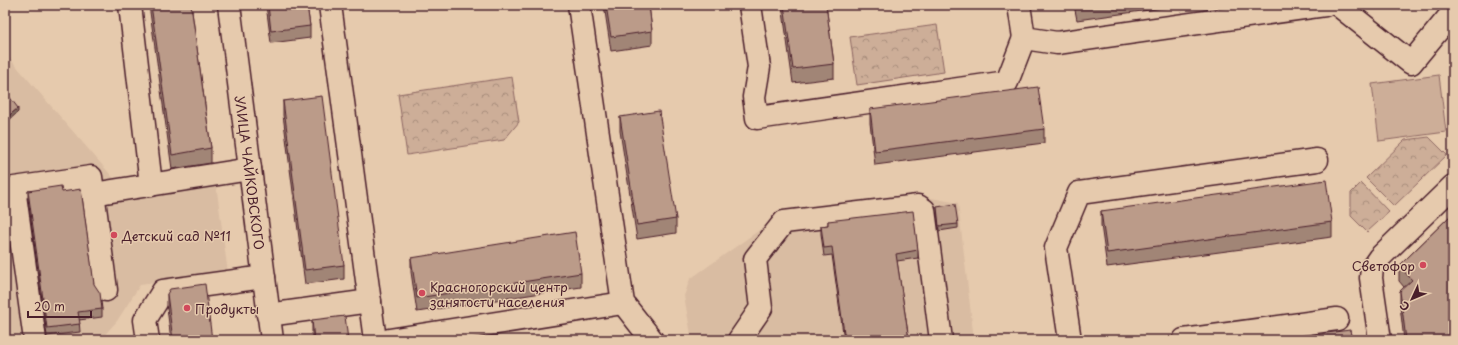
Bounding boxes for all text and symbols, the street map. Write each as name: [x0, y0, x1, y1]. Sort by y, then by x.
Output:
street label: УЛИЦА ЧАЙКОВСКОГО: [231, 94, 270, 251]
place label: Детский сад №11: [121, 226, 231, 245]
marker: Детский сад №11: [109, 230, 119, 240]
place label: Светофор: [1352, 256, 1415, 275]
marker: Светофор: [1418, 260, 1428, 270]
place label: Красногорский центр занятости населения: [429, 277, 568, 311]
north arrow: [1392, 279, 1432, 319]
marker: Красногорский центр занятости населения: [417, 288, 427, 298]
scale bar: [28, 293, 91, 319]
text: 20 m: [34, 297, 65, 315]
text: С: [1395, 297, 1413, 315]
place label: Продукты: [195, 299, 259, 318]
marker: Продукты: [182, 303, 192, 313]

